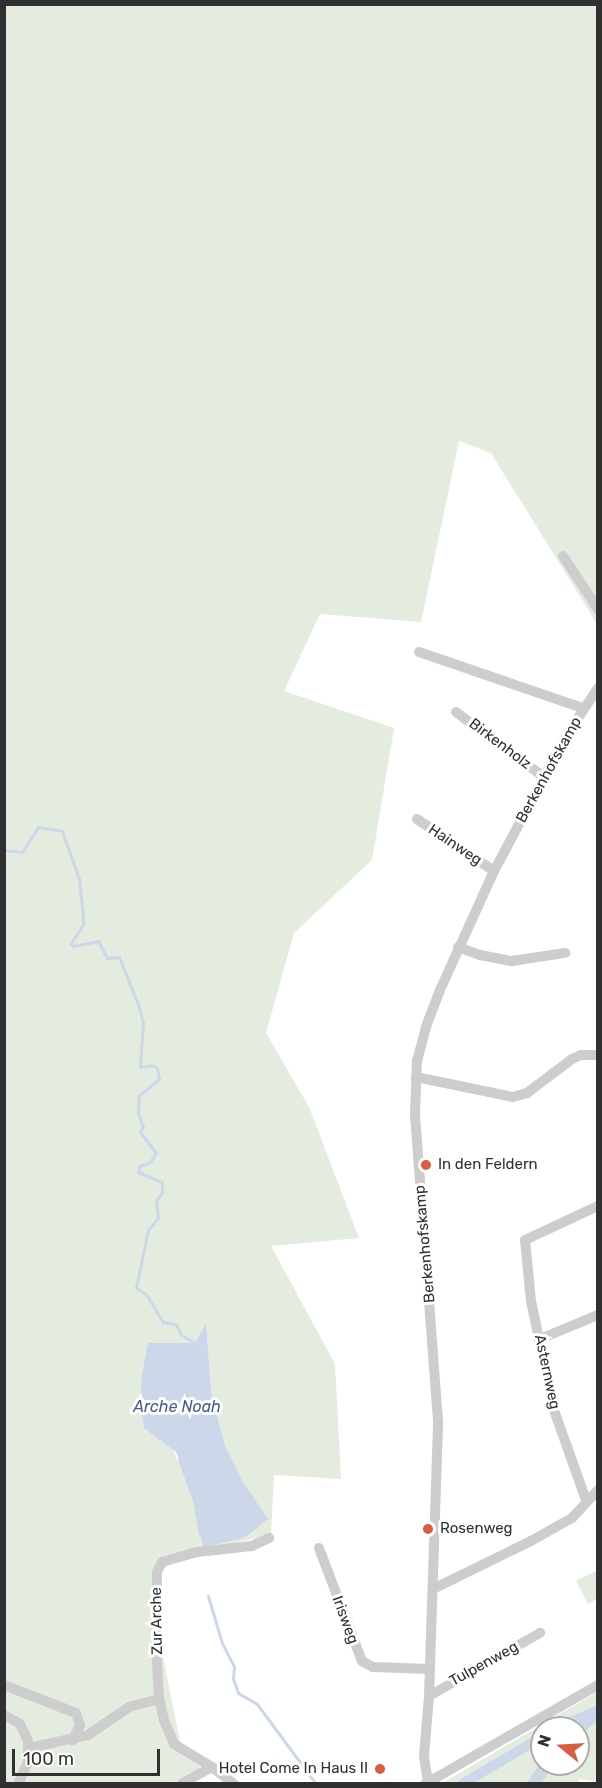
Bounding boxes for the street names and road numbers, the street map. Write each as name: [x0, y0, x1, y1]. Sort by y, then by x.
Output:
street label: Berkenhofskamp: [512, 714, 586, 826]
street label: Birkenholz: [465, 715, 535, 773]
street label: Hainweg: [425, 821, 485, 869]
street label: Berkenhofskamp: [411, 1184, 439, 1304]
street label: Asternweg: [530, 1333, 564, 1411]
street label: Zur Arche: [147, 1587, 167, 1655]
street label: Irisweg: [328, 1593, 362, 1647]
street label: Tulpenweg: [447, 1638, 521, 1690]

